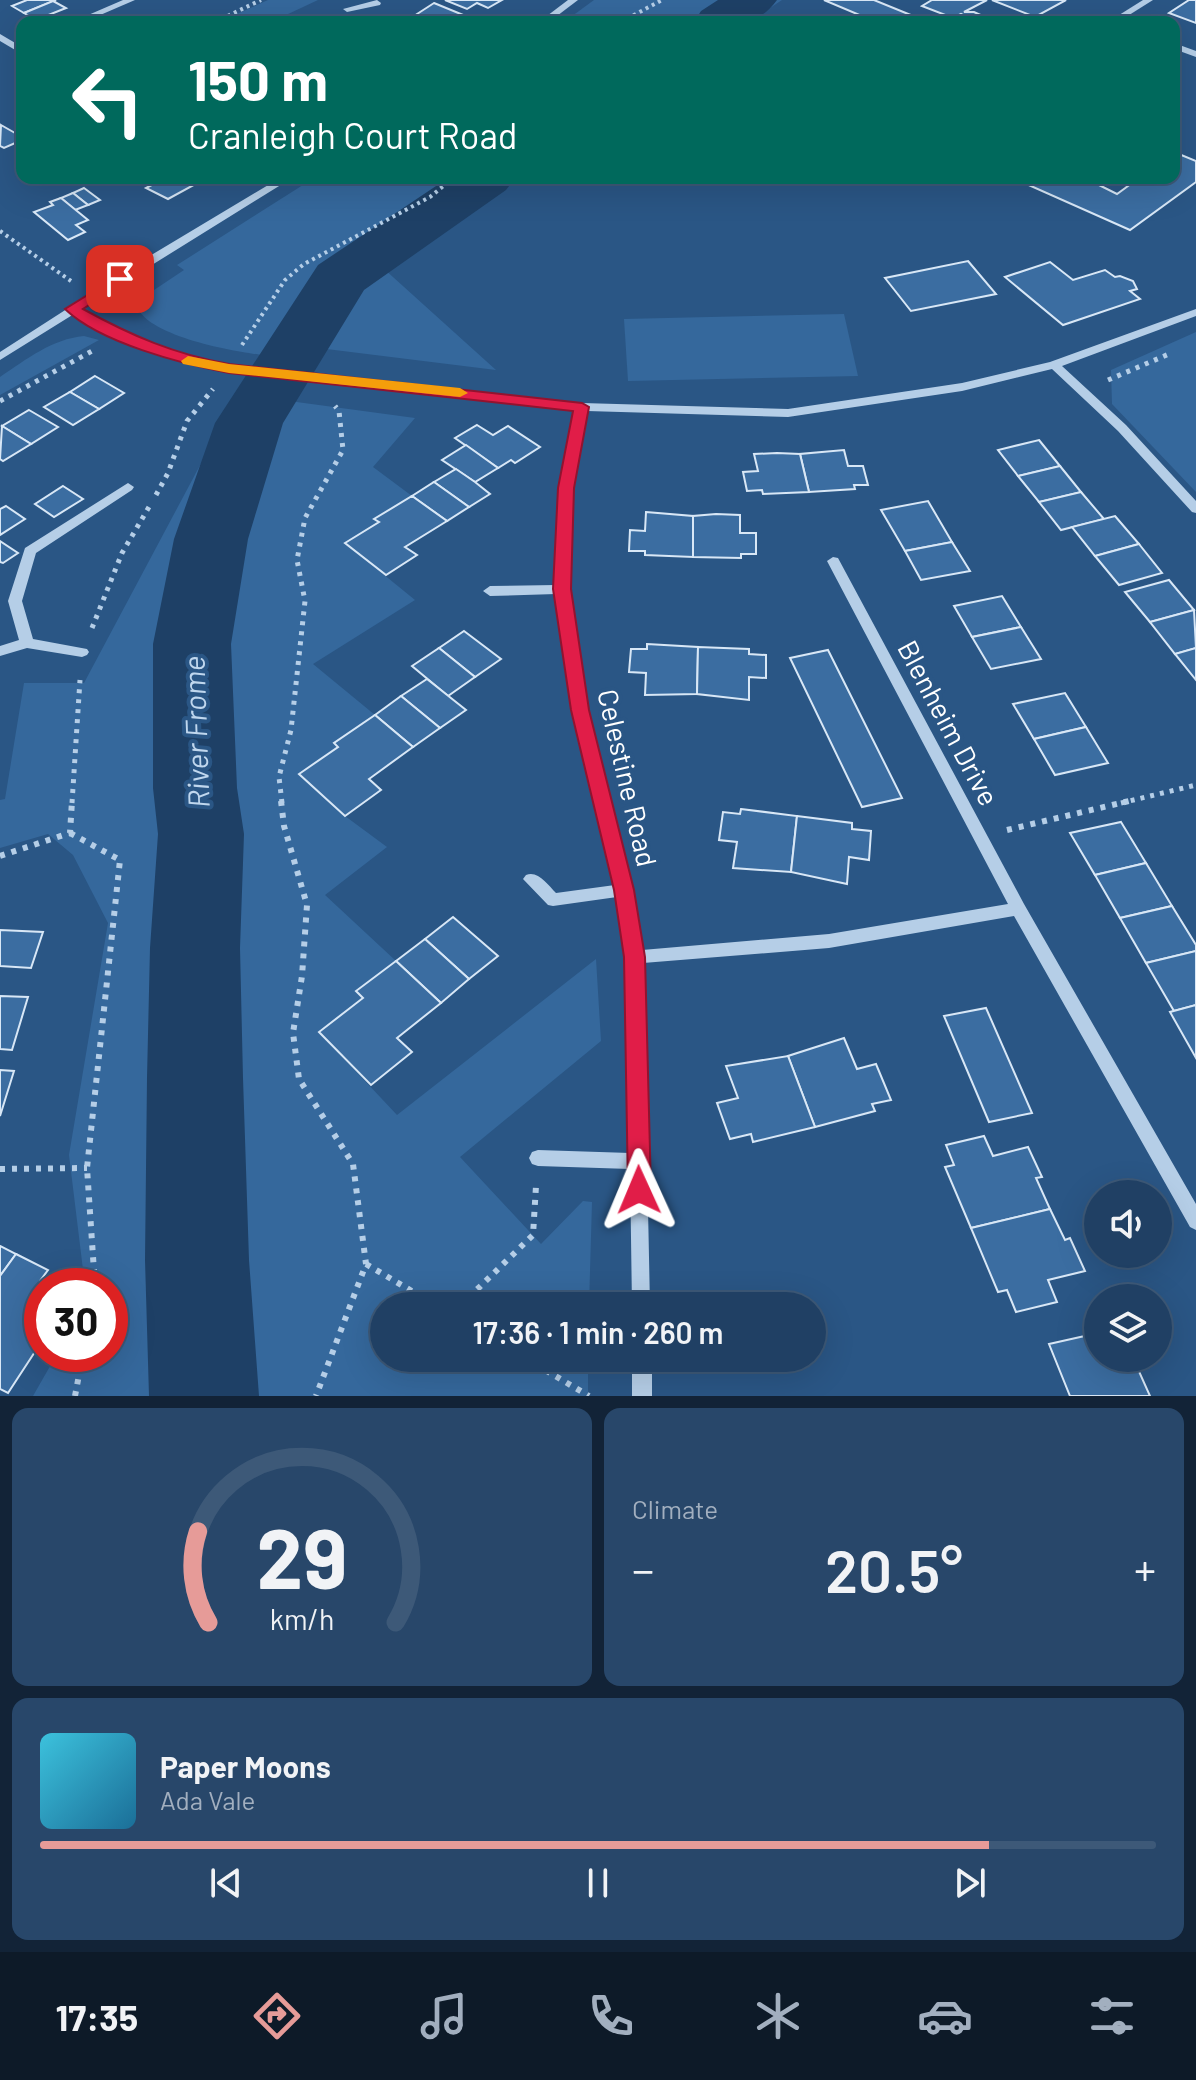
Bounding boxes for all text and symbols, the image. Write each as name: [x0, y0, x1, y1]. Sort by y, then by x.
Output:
text: 150 m: [188, 45, 328, 112]
icon: left: [56, 48, 160, 152]
text: Cranleigh Court Road: [188, 113, 517, 156]
pin: [86, 245, 154, 313]
icon: arrive: [98, 257, 142, 301]
street label: Blenheim Drive: [891, 634, 1007, 811]
water label: River Frome: [174, 655, 216, 809]
street label: Celestine Road: [591, 686, 665, 870]
position arrow: [597, 1148, 681, 1232]
map controls: [1084, 1180, 1172, 1372]
button: sound: [1084, 1180, 1172, 1268]
speed limit sign: 30: [24, 1268, 128, 1372]
button: layers: [1084, 1284, 1172, 1372]
text: 17:36 · 1 min · 260 m: [473, 1314, 723, 1350]
text: Climate: [632, 1493, 718, 1524]
text: 29: [257, 1506, 347, 1606]
text: 20.5°: [825, 1533, 963, 1605]
text: −: [632, 1542, 654, 1595]
text: +: [1134, 1542, 1156, 1595]
text: km/h: [270, 1601, 334, 1636]
text: Paper Moons: [160, 1748, 331, 1784]
text: Ada Vale: [160, 1784, 255, 1815]
icon: previous: [204, 1861, 248, 1905]
icon: pause: [576, 1861, 620, 1905]
icon: next: [948, 1861, 992, 1905]
icon: directions: [249, 1988, 305, 2044]
icon: music: [416, 1988, 472, 2044]
icon: phone: [583, 1988, 639, 2044]
icon: climate: [750, 1988, 806, 2044]
icon: car: [917, 1988, 973, 2044]
icon: filters: [1084, 1988, 1140, 2044]
text: 17:35: [56, 1995, 138, 2038]

